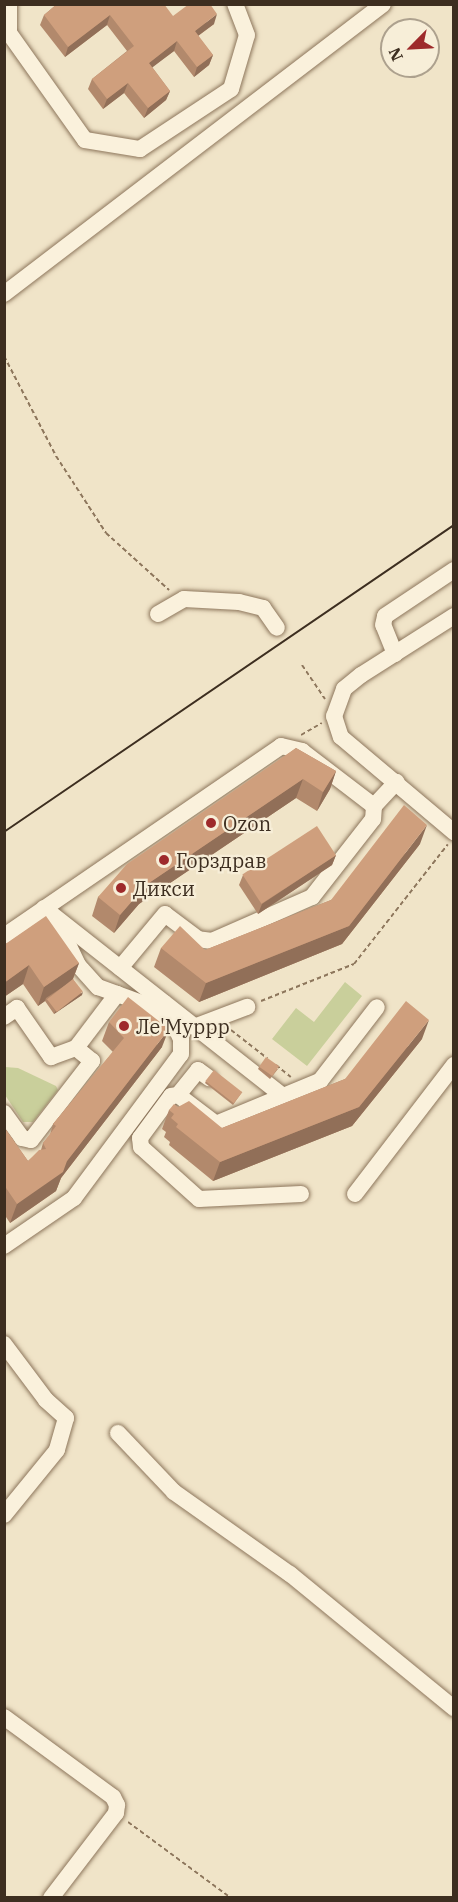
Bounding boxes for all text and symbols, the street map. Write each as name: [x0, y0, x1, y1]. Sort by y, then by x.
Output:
north arrow: [380, 18, 440, 78]
text: N: [384, 45, 407, 64]
place label: Ozon: [223, 811, 271, 835]
marker: Ozon: [204, 816, 218, 830]
place label: Горздрав: [176, 848, 266, 872]
marker: Горздрав: [157, 853, 171, 867]
place label: Дикси: [133, 876, 195, 900]
marker: Дикси: [114, 881, 128, 895]
place label: Ле'Муррр: [136, 1014, 230, 1038]
marker: Ле'Муррр: [117, 1019, 131, 1033]

